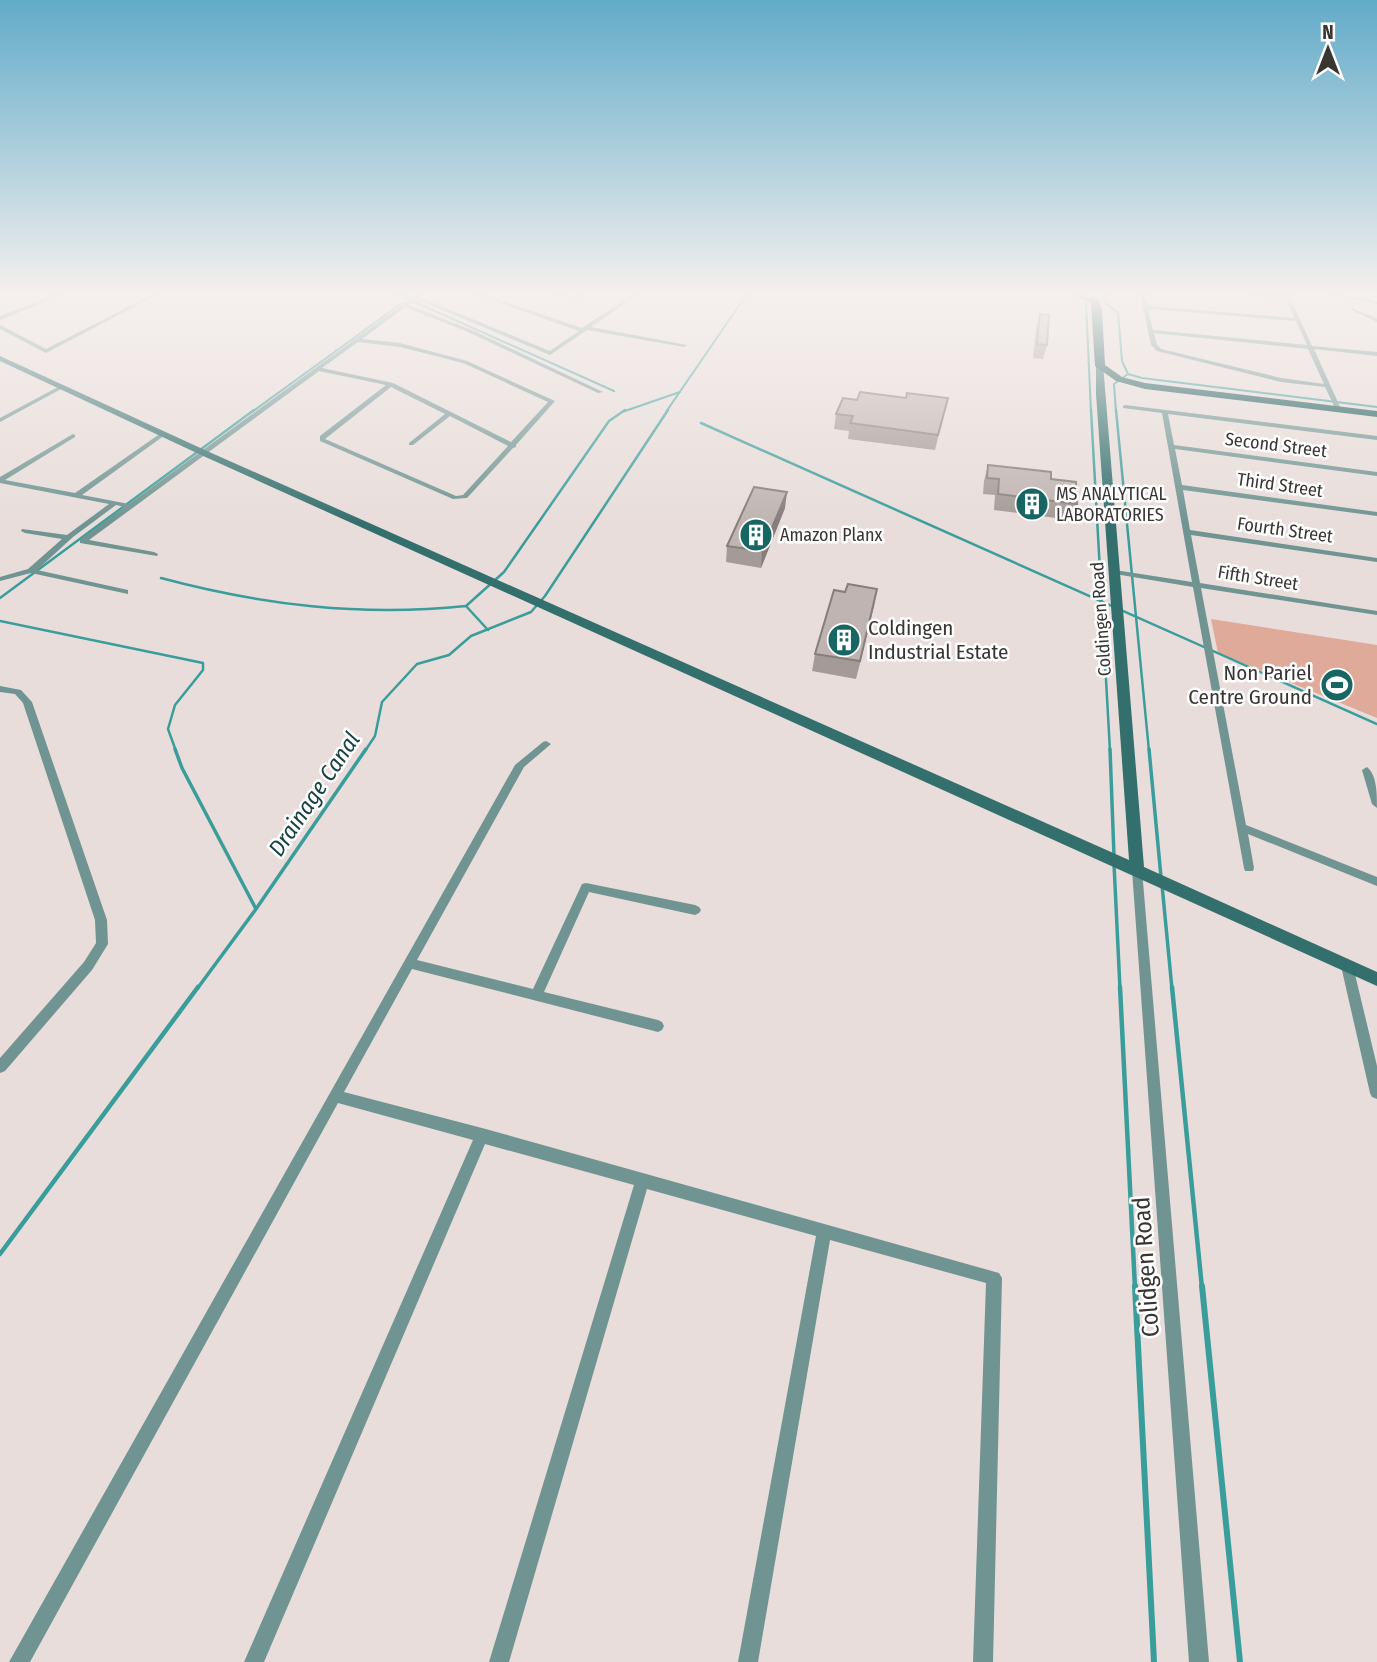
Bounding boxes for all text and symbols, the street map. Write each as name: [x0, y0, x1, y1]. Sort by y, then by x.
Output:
north arrow: [1293, 14, 1363, 84]
text: N: [1322, 21, 1334, 44]
street label: Second Street: [1224, 428, 1328, 462]
street label: Third Street: [1236, 468, 1324, 502]
place label: MS ANALYTICAL LABORATORIES: [1056, 483, 1167, 526]
building icon: MS ANALYTICAL LABORATORIES: [1013, 485, 1051, 523]
street label: Fourth Street: [1236, 512, 1334, 548]
building icon: Amazon Planx: [737, 516, 775, 554]
place label: Amazon Planx: [780, 524, 882, 546]
street label: Coldingen Road: [1086, 561, 1116, 677]
street label: Fifth Street: [1216, 561, 1300, 595]
place label: Coldingen Industrial Estate: [868, 615, 1008, 665]
building icon: Coldingen Industrial Estate: [825, 621, 863, 659]
place label: Non Pariel Centre Ground: [1188, 660, 1312, 710]
sports icon: Non Pariel Centre Ground: [1318, 666, 1356, 704]
water label: Drainage Canal: [262, 727, 366, 861]
street label: Colidgen Road: [1127, 1196, 1165, 1338]

